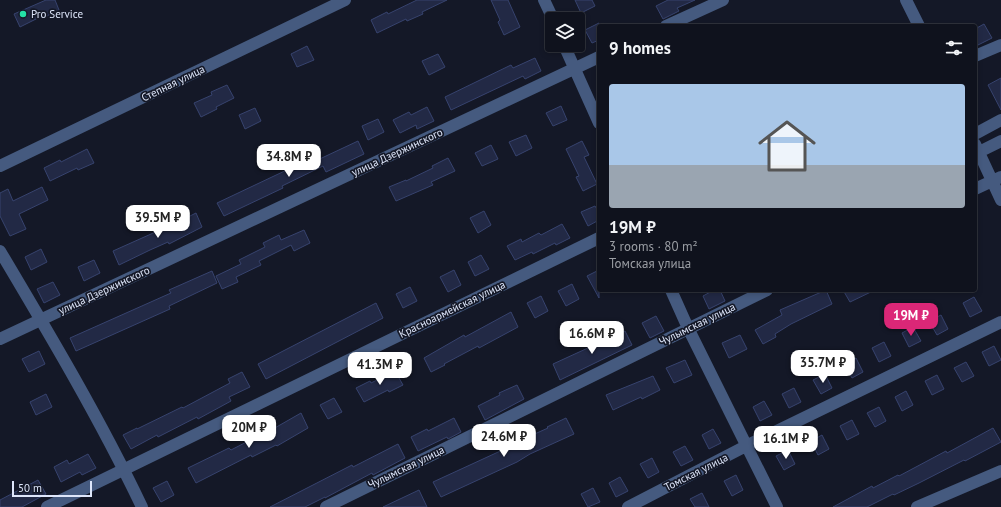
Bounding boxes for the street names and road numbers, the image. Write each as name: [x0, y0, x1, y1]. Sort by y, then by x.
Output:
street label: Степная улица: [139, 62, 207, 104]
street label: улица Дзержинского: [349, 125, 445, 179]
street label: улица Дзержинского: [56, 263, 152, 317]
street label: Красноармейская улица: [396, 277, 508, 341]
street label: Чулымская улица: [656, 299, 738, 349]
street label: Чулымская улица: [365, 442, 447, 492]
street label: Томская улица: [662, 450, 730, 494]

